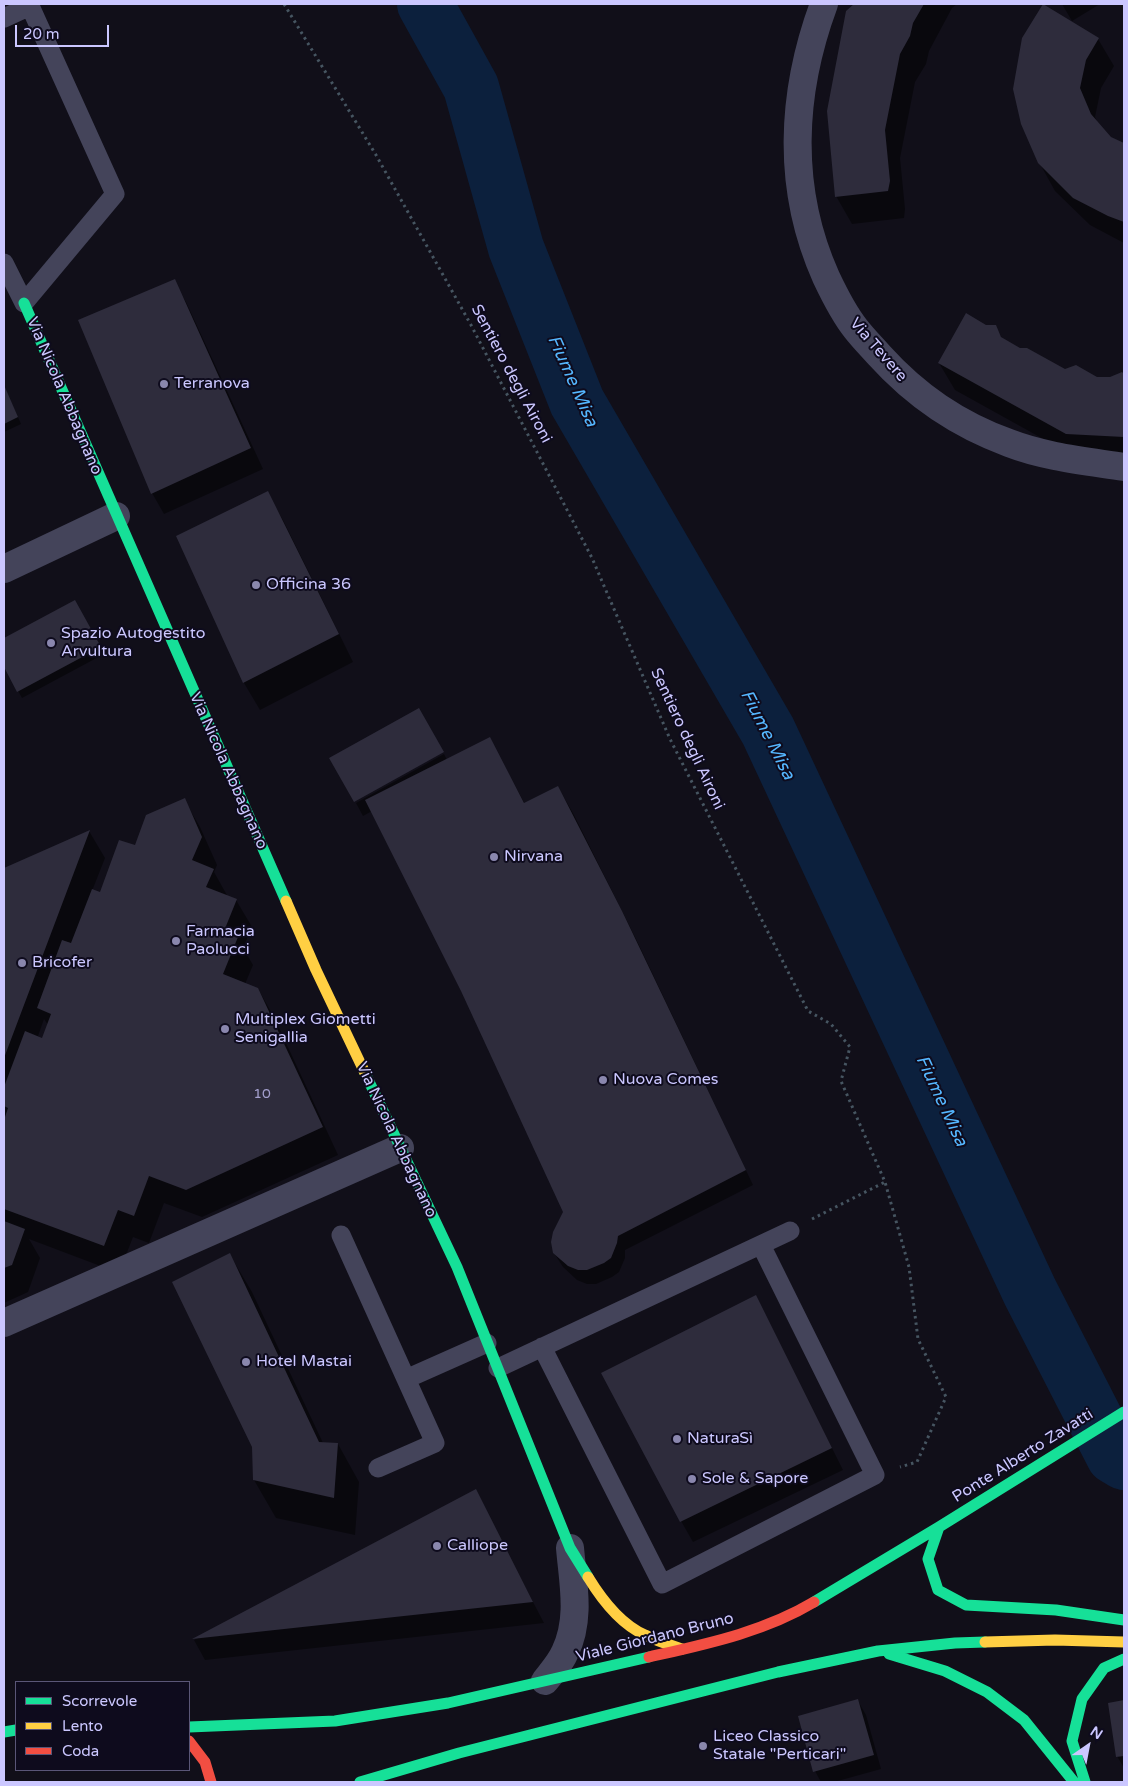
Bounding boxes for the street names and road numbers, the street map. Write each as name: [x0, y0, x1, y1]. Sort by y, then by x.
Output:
street label: Sentiero degli Aironi: [466, 302, 556, 446]
street label: Via Nicola Abbagnano: [22, 314, 106, 478]
street label: Via Tevere: [845, 314, 911, 386]
street label: Sentiero degli Aironi: [646, 665, 728, 813]
street label: Via Nicola Abbagnano: [185, 690, 271, 852]
street label: Via Nicola Abbagnano: [352, 1059, 440, 1221]
street label: Ponte Alberto Zavatti: [949, 1405, 1097, 1507]
street label: Viale Giordano Bruno: [574, 1609, 736, 1667]

